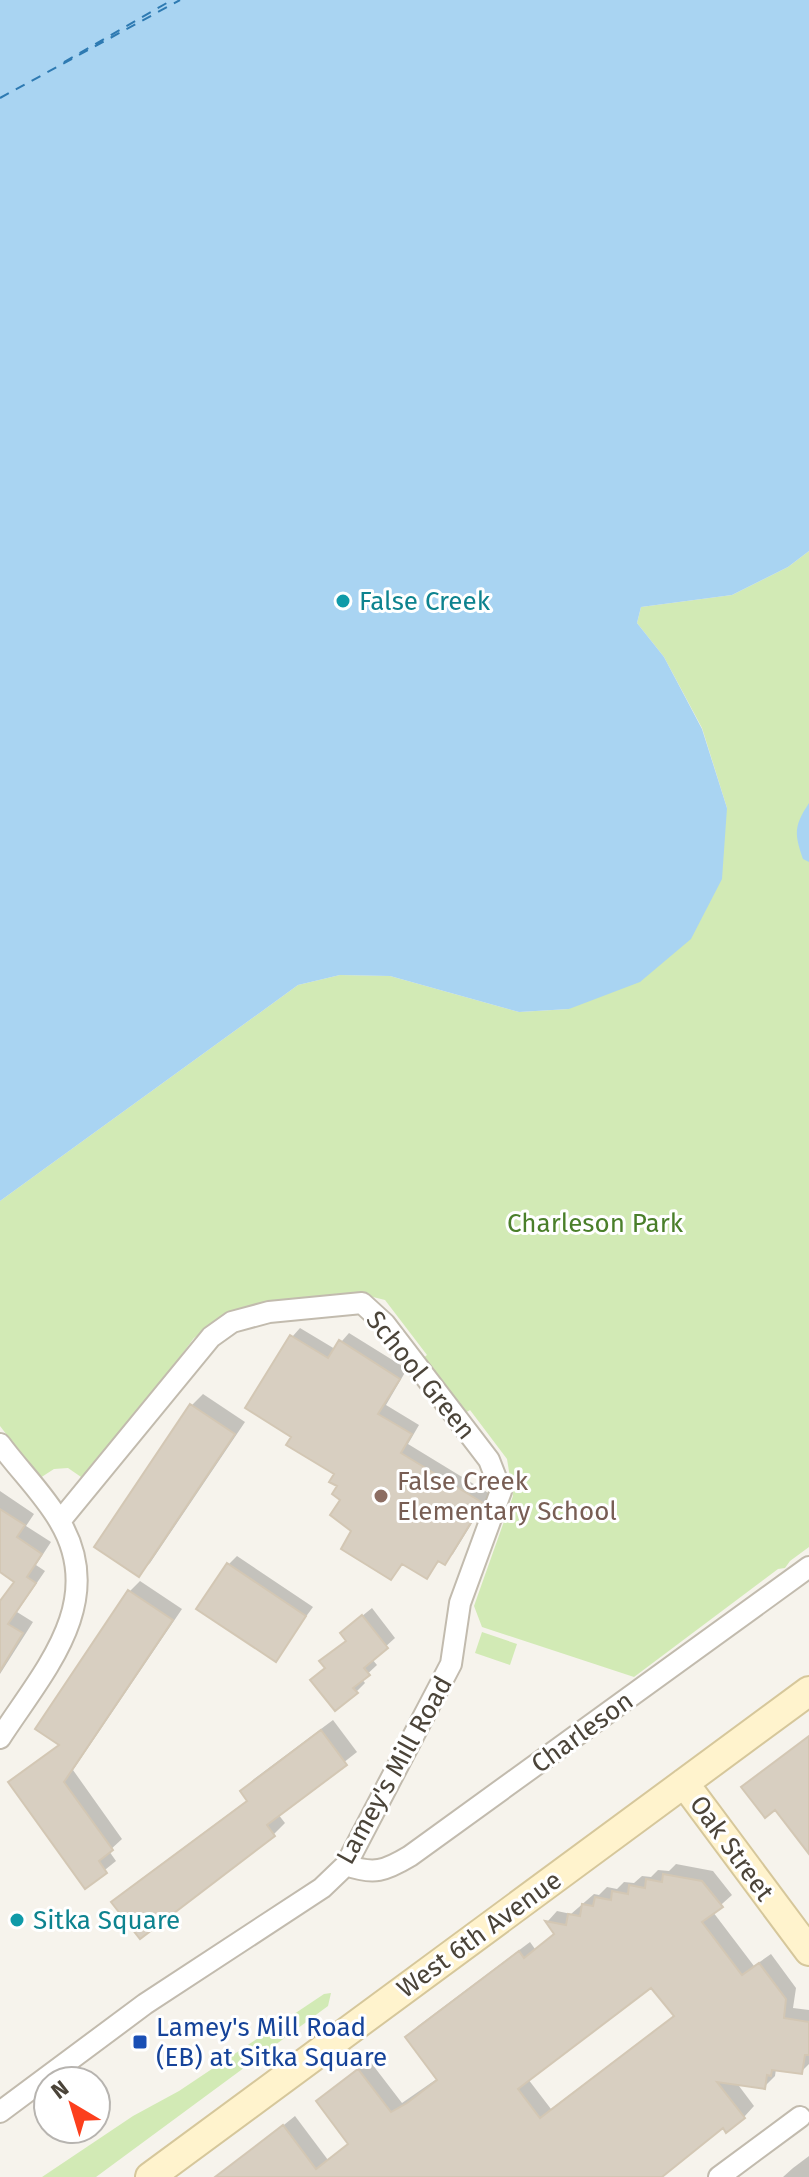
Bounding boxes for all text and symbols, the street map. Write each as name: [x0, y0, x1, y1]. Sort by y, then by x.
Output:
place label: False Creek: [359, 586, 491, 617]
marker: False Creek: [334, 592, 352, 610]
park label: Charleson Park: [507, 1208, 684, 1239]
street label: School Green: [359, 1305, 482, 1446]
place label: False Creek Elementary School: [397, 1466, 617, 1527]
marker: False Creek Elementary School: [372, 1487, 390, 1505]
street label: Lamey's Mill Road: [330, 1671, 459, 1870]
street label: Charleson: [525, 1685, 639, 1780]
street label: Oak Street: [683, 1790, 781, 1907]
street label: West 6th Avenue: [391, 1864, 567, 2004]
place label: Sitka Square: [33, 1905, 180, 1936]
marker: Sitka Square: [8, 1911, 26, 1929]
place label: Lamey's Mill Road (EB) at Sitka Square: [156, 2012, 387, 2073]
marker: Lamey's Mill Road (EB) at Sitka Square: [131, 2033, 149, 2051]
north arrow: [32, 2065, 112, 2145]
text: N: [46, 2075, 74, 2105]

